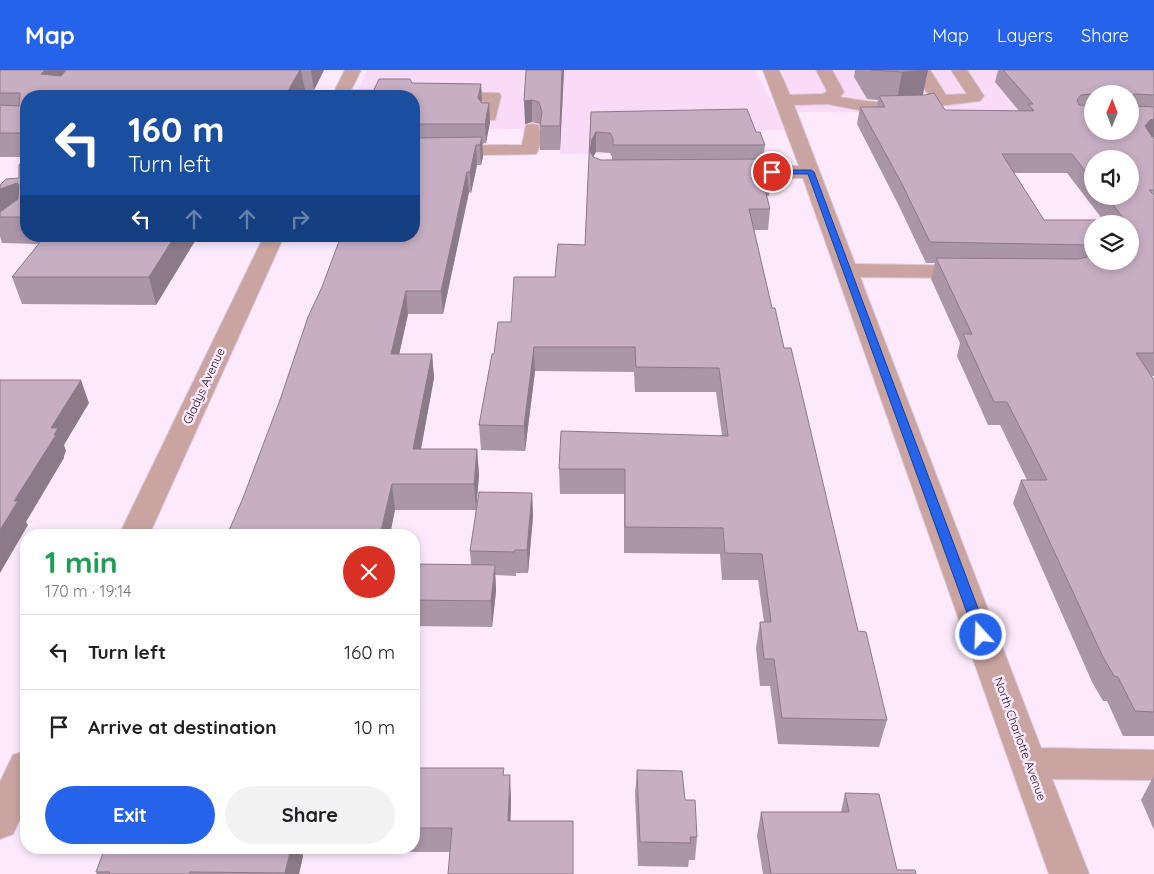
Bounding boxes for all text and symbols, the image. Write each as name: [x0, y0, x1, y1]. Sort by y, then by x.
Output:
text: Map: [25, 20, 75, 50]
text: Map: [932, 24, 969, 47]
text: Layers: [997, 24, 1053, 47]
text: Share: [1081, 24, 1129, 47]
north arrow: [1084, 85, 1139, 140]
map controls: [1084, 85, 1139, 270]
text: 160 m: [128, 107, 225, 151]
icon: left: [45, 110, 110, 175]
text: Turn left: [128, 150, 211, 178]
button: sound: [1084, 150, 1139, 205]
pin: [751, 151, 793, 193]
icon: arrive: [758, 158, 786, 186]
icon: left: [127, 205, 155, 233]
icon: ahead: [180, 205, 208, 233]
icon: ahead: [233, 205, 261, 233]
icon: right: [286, 205, 314, 233]
button: layers: [1084, 215, 1139, 270]
street label: Gladys Avenue: [179, 345, 228, 426]
text: 1 min: [45, 543, 118, 581]
button: close: [343, 546, 395, 598]
text: 170 m · 19:14: [45, 581, 131, 601]
position arrow: [954, 608, 1006, 660]
icon: left: [45, 638, 73, 666]
text: Turn left: [88, 640, 166, 664]
text: 160 m: [344, 640, 395, 664]
street label: North Charlotte Avenue: [991, 675, 1050, 803]
icon: arrive: [45, 713, 73, 741]
text: Arrive at destination: [88, 715, 277, 739]
text: 10 m: [354, 715, 395, 739]
button: Exit: [45, 786, 215, 844]
button: Share: [225, 786, 395, 844]

